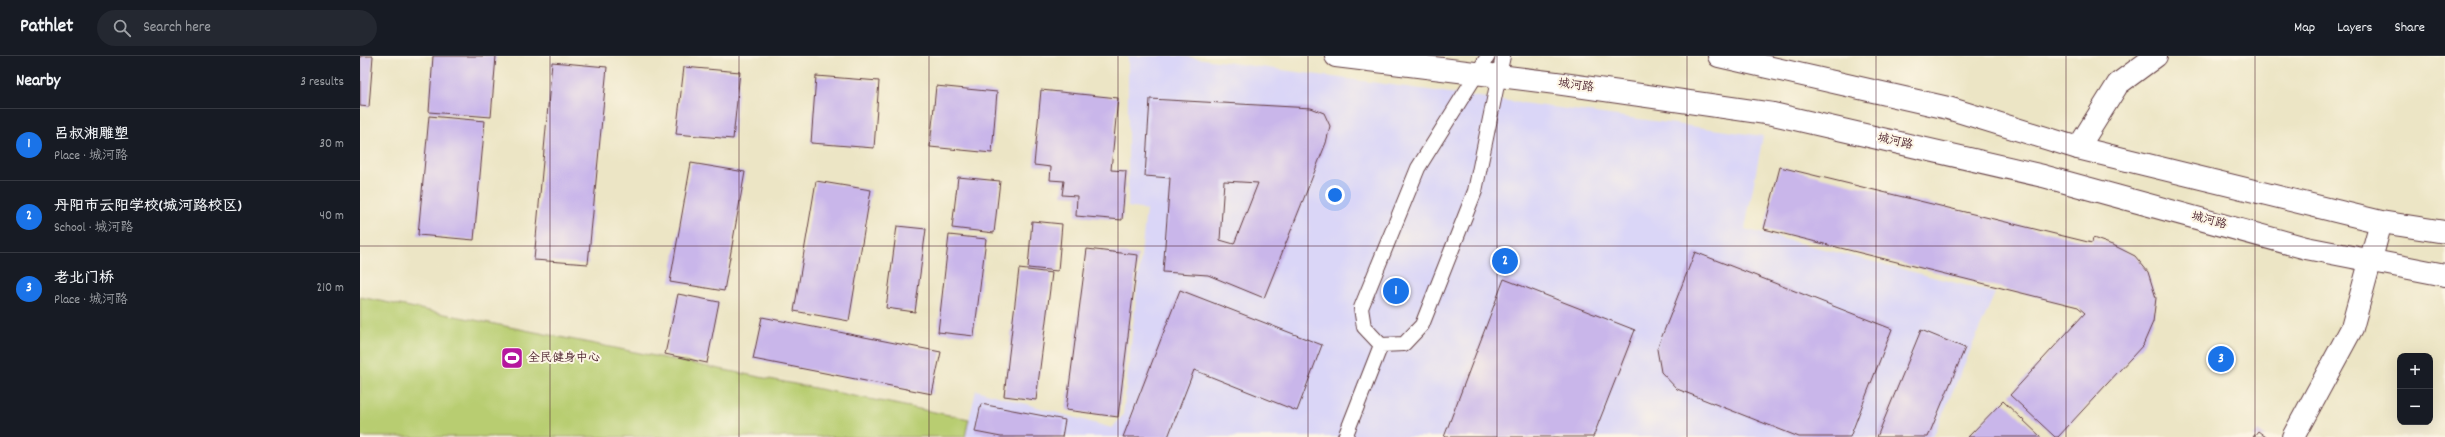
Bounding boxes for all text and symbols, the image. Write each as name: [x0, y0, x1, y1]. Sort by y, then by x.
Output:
search box: [97, 10, 377, 46]
text: Pathlet: [20, 14, 73, 41]
icon: search: [111, 17, 133, 39]
text: Search here: [143, 17, 211, 39]
text: Map: [2294, 18, 2315, 38]
text: Layers: [2337, 18, 2372, 38]
text: Share: [2394, 18, 2425, 38]
text: Nearby: [16, 70, 60, 94]
text: 3 results: [300, 73, 344, 92]
street label: 城河路: [1557, 75, 1595, 97]
text: 吕叔湘雕塑: [54, 124, 129, 146]
street label: 城河路: [1876, 130, 1914, 154]
text: 1: [28, 135, 30, 154]
text: 30 m: [319, 135, 344, 154]
text: Place · 城河路: [54, 147, 128, 166]
your location: [1325, 185, 1345, 205]
text: 丹阳市云阳学校(城河路校区): [54, 196, 242, 218]
text: 2: [26, 207, 32, 226]
text: 40 m: [320, 207, 344, 226]
street label: 城河路: [2189, 208, 2229, 234]
text: School · 城河路: [54, 219, 134, 238]
pin: 2: [1492, 246, 1518, 276]
text: 老北门桥: [54, 268, 114, 290]
pin: 1: [1383, 276, 1409, 306]
text: 3: [26, 279, 32, 298]
text: 210 m: [316, 279, 344, 298]
text: Place · 城河路: [54, 291, 128, 310]
pin: 3: [2208, 344, 2234, 374]
sports icon: 全民健身中心: [499, 345, 525, 371]
place label: 全民健身中心: [528, 350, 600, 367]
map controls: [2397, 353, 2433, 425]
button: +: [2397, 353, 2433, 389]
button: −: [2397, 389, 2433, 425]

